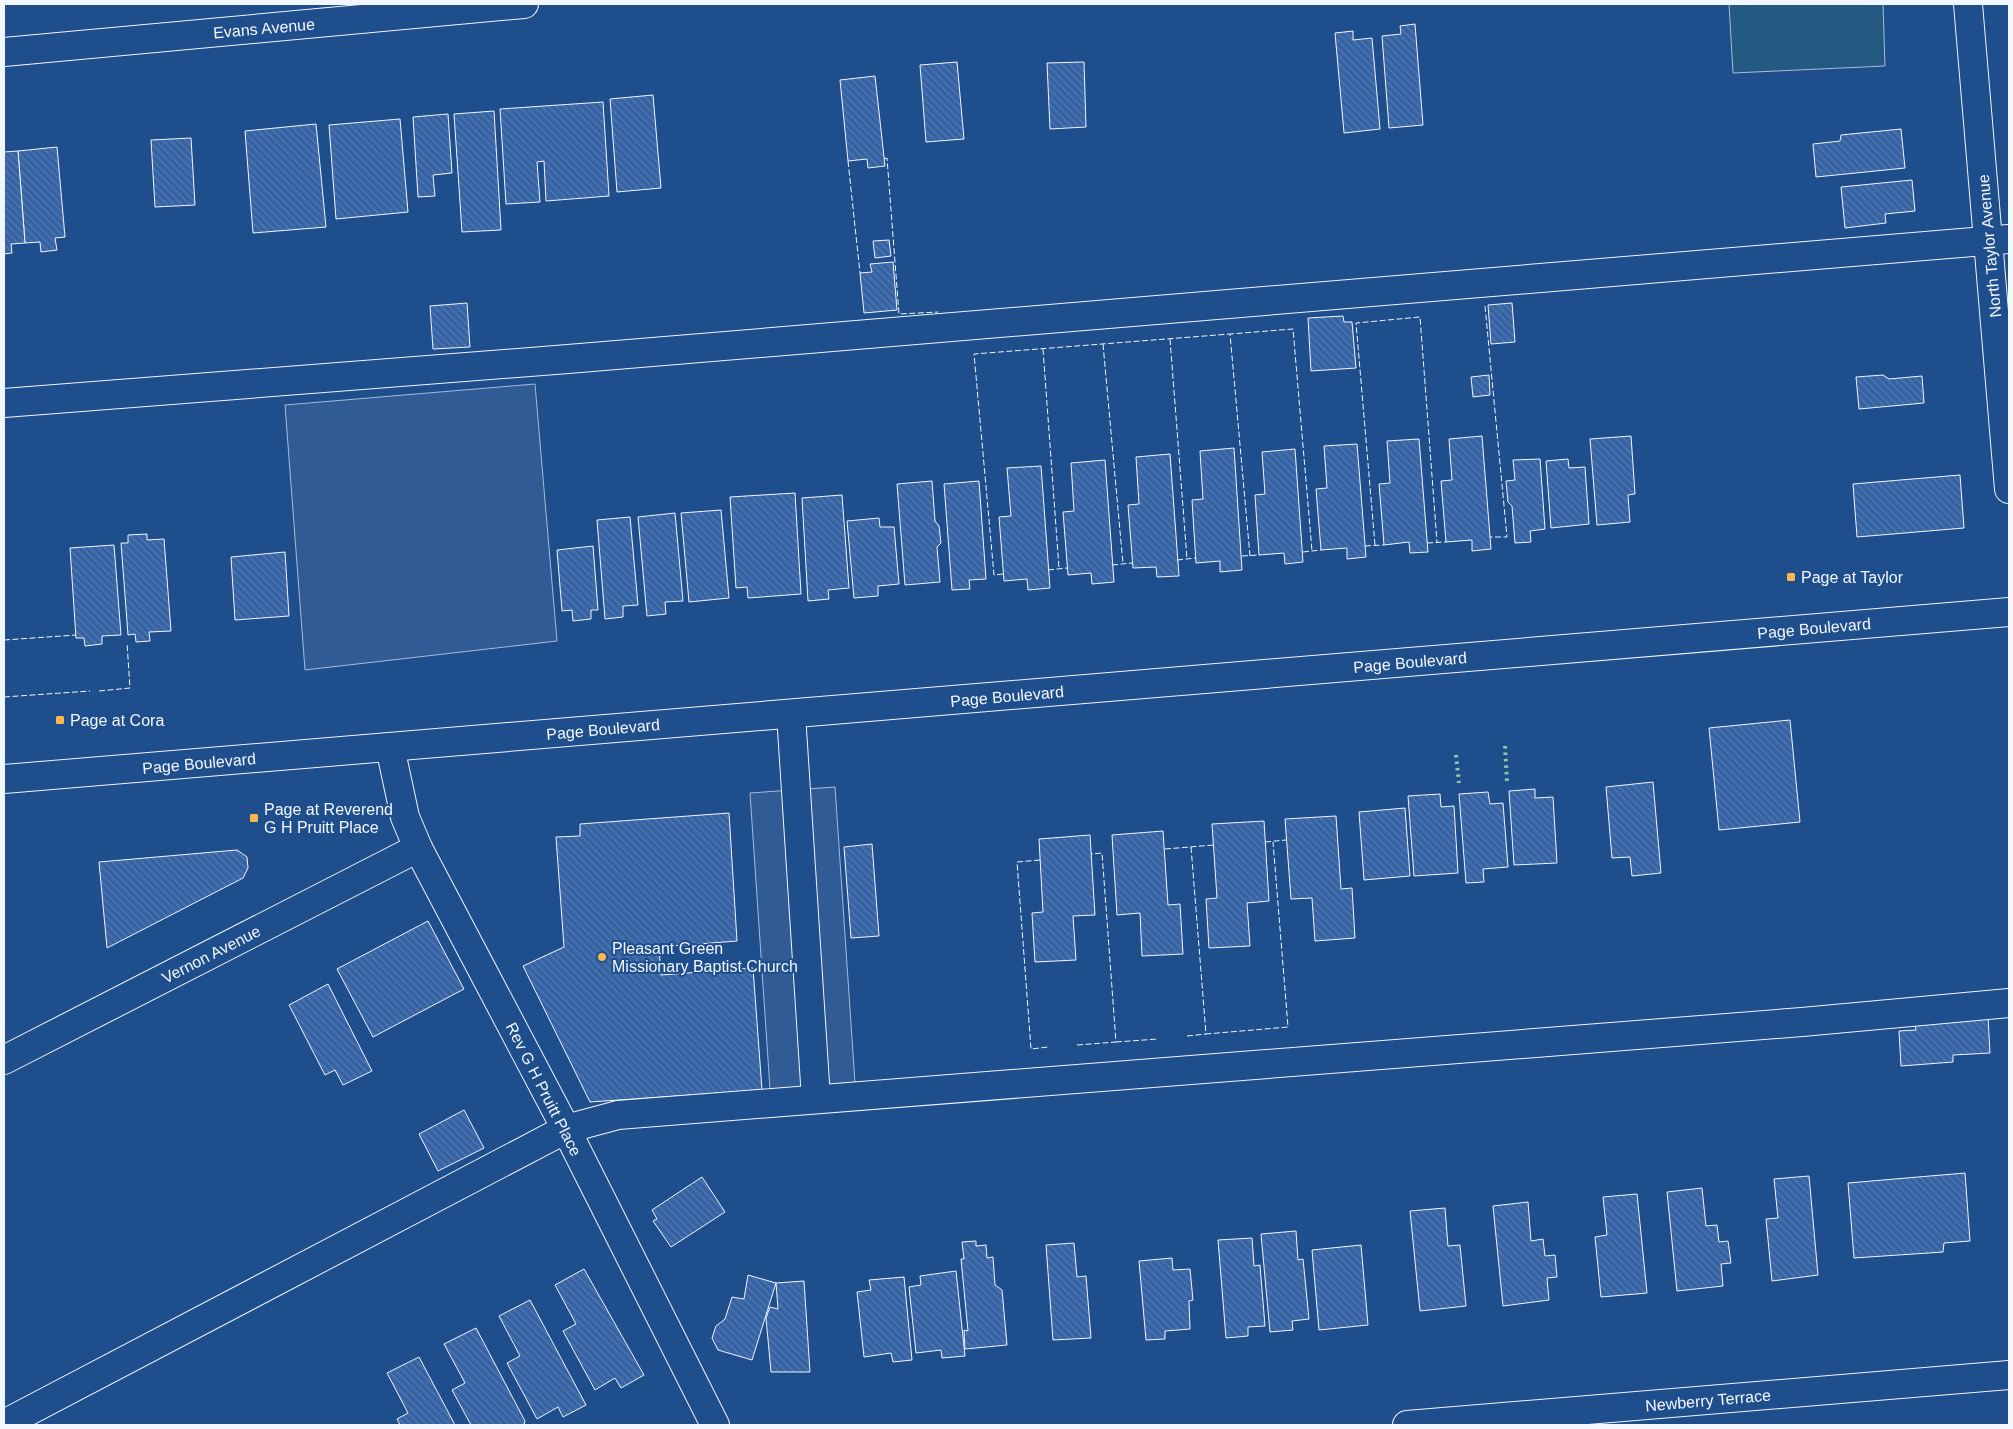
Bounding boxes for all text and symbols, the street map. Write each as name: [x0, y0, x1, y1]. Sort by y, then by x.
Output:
street label: Evans Avenue: [212, 16, 316, 41]
street label: North Taylor Avenue: [1975, 174, 2004, 318]
place label: Page at Taylor: [1801, 569, 1904, 586]
marker: Page at Taylor: [1785, 571, 1797, 583]
street label: Page Boulevard: [1757, 615, 1871, 642]
street label: Page Boulevard: [1353, 649, 1467, 676]
street label: Page Boulevard: [950, 683, 1064, 710]
place label: Page at Cora: [70, 712, 164, 729]
marker: Page at Cora: [54, 714, 66, 726]
street label: Page Boulevard: [546, 716, 660, 743]
street label: Page Boulevard: [142, 750, 256, 777]
place label: Page at Reverend G H Pruitt Place: [264, 801, 393, 836]
marker: Page at Reverend G H Pruitt Place: [248, 812, 260, 824]
street label: Vernon Avenue: [159, 922, 263, 987]
place label: Pleasant Green Missionary Baptist Church: [612, 940, 798, 975]
marker: Pleasant Green Missionary Baptist Church: [596, 951, 608, 963]
street label: Rev G H Pruitt Place: [502, 1020, 585, 1159]
street label: Newberry Terrace: [1645, 1387, 1772, 1414]

